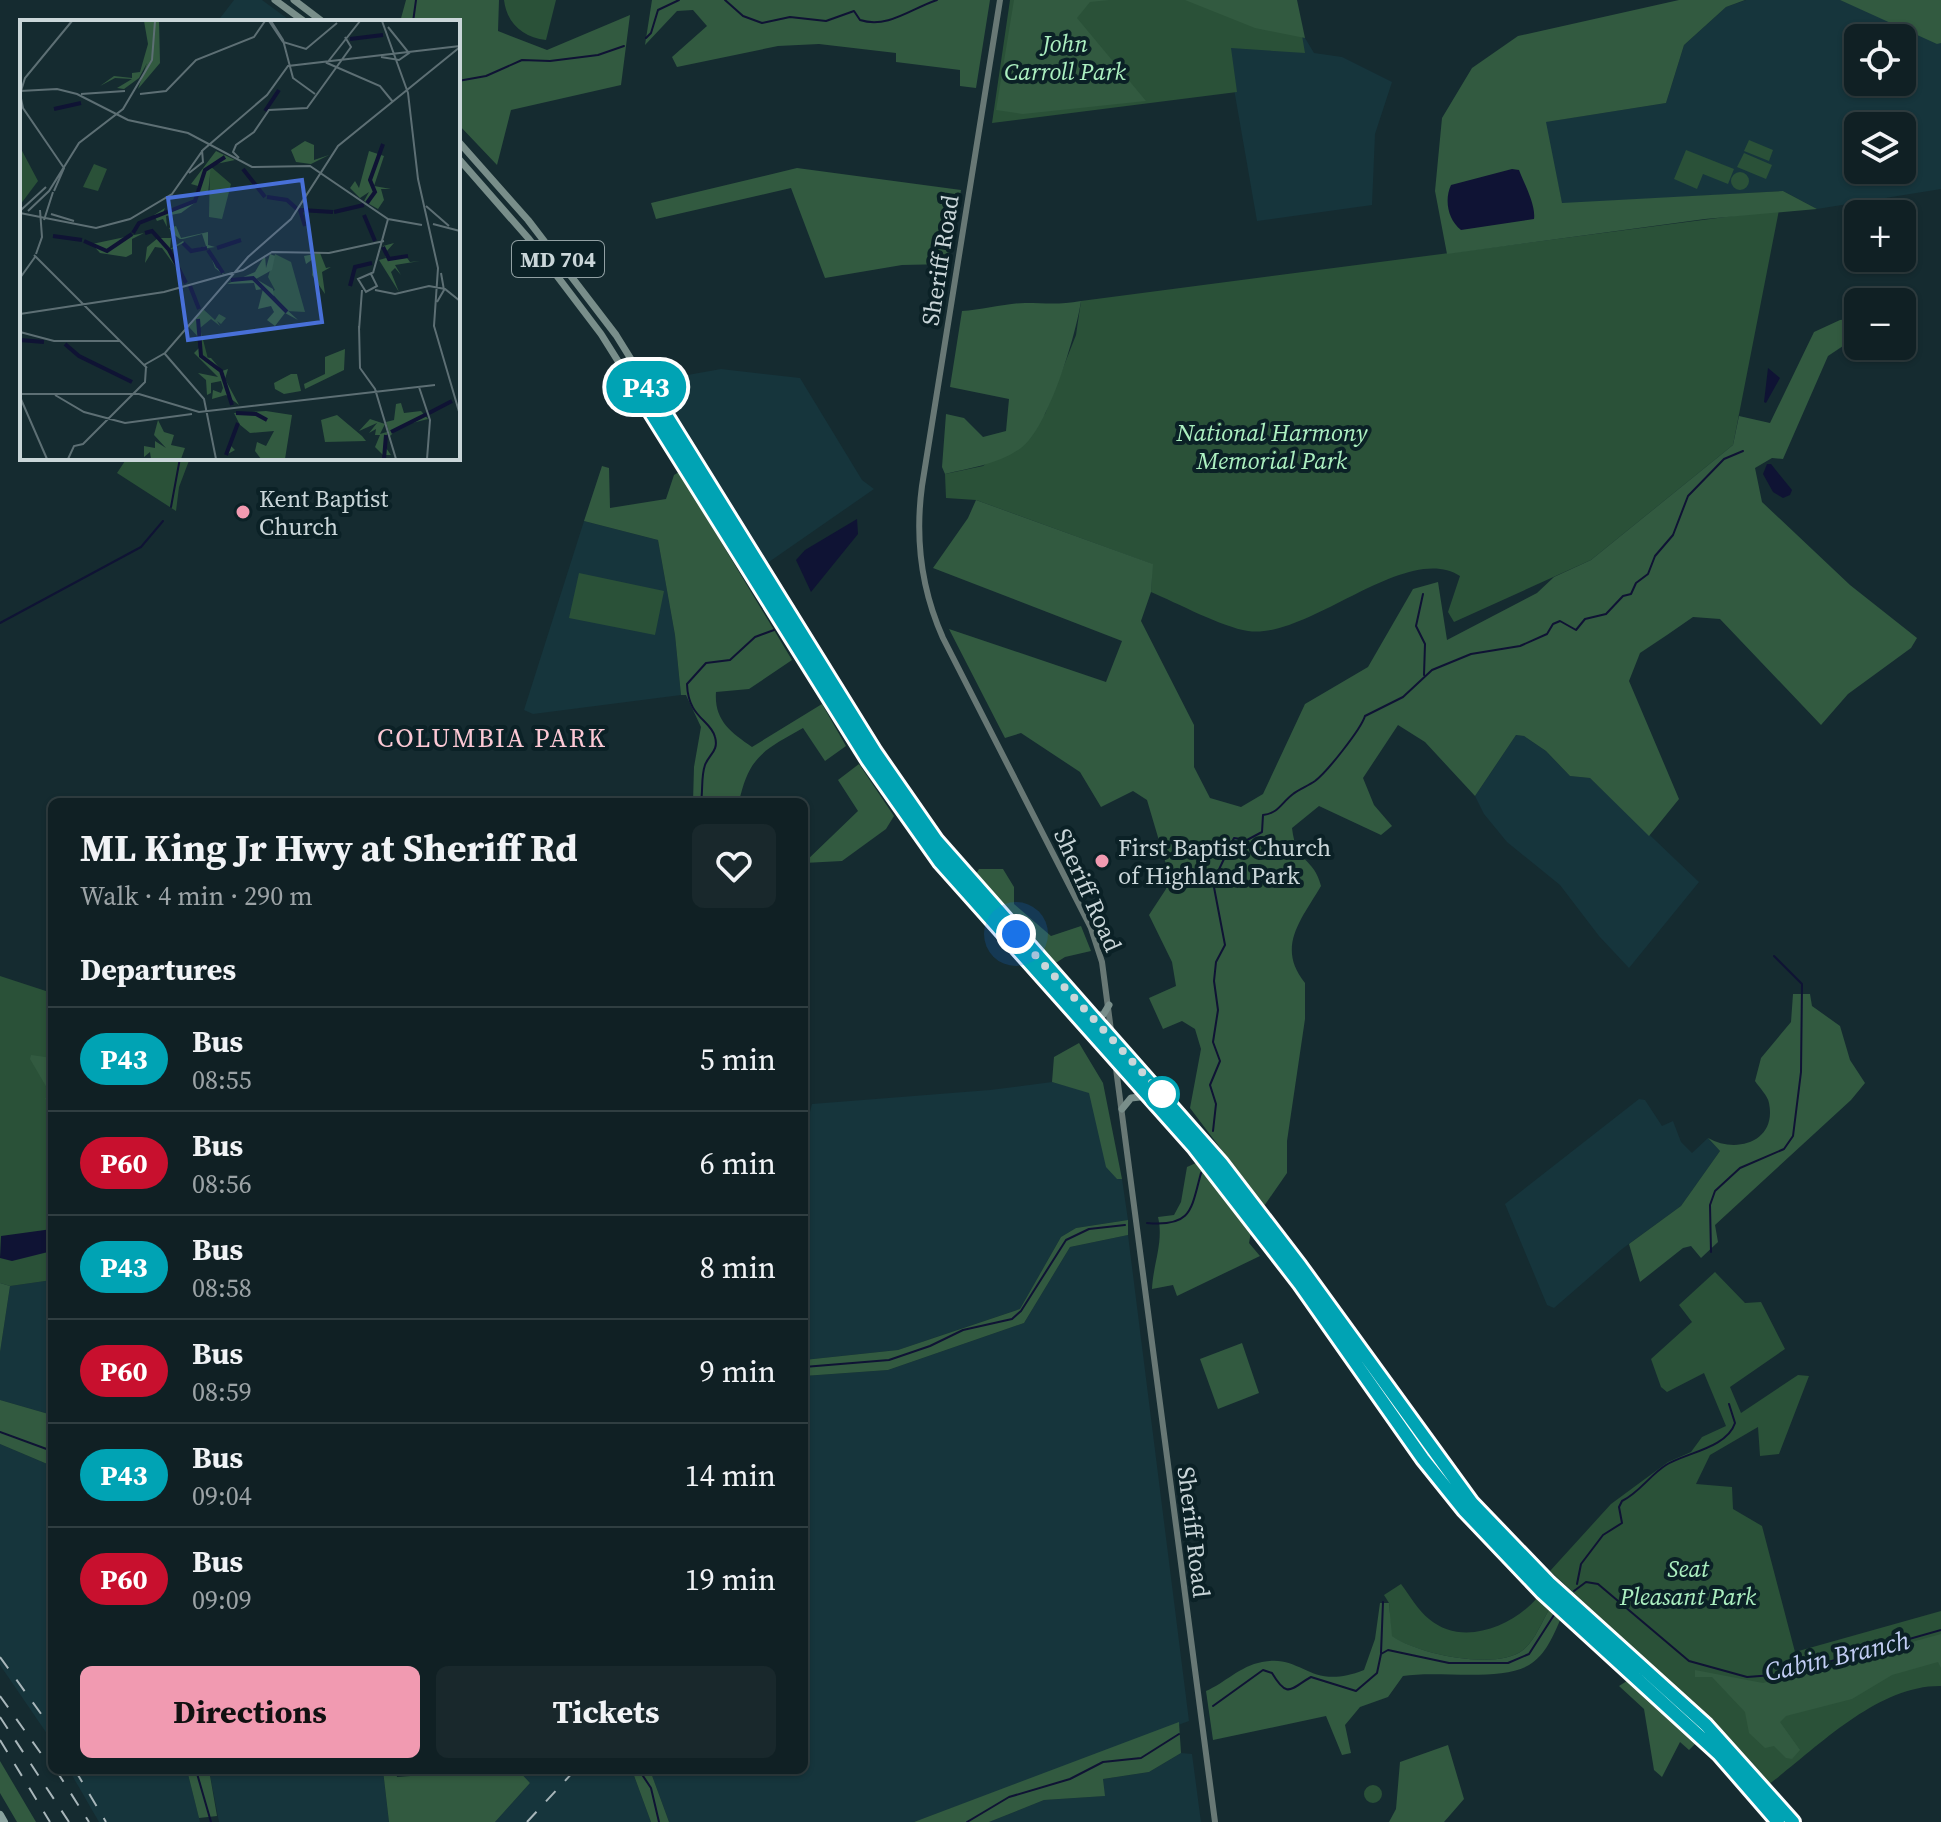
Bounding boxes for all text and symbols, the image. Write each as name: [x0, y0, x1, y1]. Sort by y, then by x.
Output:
inset map: [20, 20, 460, 460]
map controls: [1844, 24, 1916, 360]
button: locate: [1844, 24, 1916, 96]
park label: John Carroll Park: [1004, 27, 1127, 88]
button: layers: [1844, 112, 1916, 184]
street label: Sheriff Road: [913, 192, 967, 328]
button: +: [1844, 200, 1916, 272]
road number: MD 704: [512, 241, 604, 277]
button: −: [1844, 288, 1916, 360]
line badge: P43: [600, 361, 692, 413]
text: P43: [622, 368, 670, 406]
park label: National Harmony Memorial Park: [1175, 416, 1368, 477]
place label: Kent Baptist Church: [259, 482, 389, 543]
marker: Kent Baptist Church: [234, 503, 252, 521]
district label: COLUMBIA PARK: [377, 720, 607, 756]
text: ML King Jr Hwy at Sheriff Rd: [80, 822, 578, 874]
street label: Sheriff Road: [1046, 823, 1130, 957]
button: heart: [692, 824, 776, 908]
place label: First Baptist Church of Highland Park: [1118, 831, 1331, 892]
marker: First Baptist Church of Highland Park: [1093, 852, 1111, 870]
text: Walk · 4 min · 290 m: [80, 878, 313, 914]
your location: [996, 914, 1036, 954]
text: Departures: [80, 949, 236, 990]
text: Bus: [192, 1021, 243, 1062]
text: 5 min: [700, 1039, 776, 1080]
text: P43: [100, 1040, 148, 1078]
text: 08:55: [192, 1062, 252, 1098]
unlabelled marker: [1145, 1077, 1179, 1111]
text: Bus: [192, 1125, 243, 1166]
text: 6 min: [700, 1143, 776, 1184]
text: P60: [100, 1144, 148, 1182]
text: 08:56: [192, 1166, 252, 1202]
text: Bus: [192, 1229, 243, 1270]
text: 8 min: [700, 1247, 776, 1288]
text: P43: [100, 1248, 148, 1286]
text: 08:58: [192, 1270, 252, 1306]
text: Bus: [192, 1333, 243, 1374]
text: 9 min: [700, 1351, 776, 1392]
text: P60: [100, 1352, 148, 1390]
text: 08:59: [192, 1374, 252, 1410]
text: Bus: [192, 1437, 243, 1478]
text: 14 min: [685, 1455, 776, 1496]
text: P43: [100, 1456, 148, 1494]
street label: Sheriff Road: [1170, 1465, 1218, 1600]
text: 09:04: [192, 1478, 252, 1514]
text: Bus: [192, 1541, 243, 1582]
park label: Seat Pleasant Park: [1619, 1552, 1757, 1613]
text: 19 min: [685, 1559, 776, 1600]
text: P60: [100, 1560, 148, 1598]
text: 09:09: [192, 1582, 252, 1618]
water label: Cabin Branch: [1761, 1622, 1913, 1690]
button: Directions: [80, 1666, 420, 1758]
button: Tickets: [436, 1666, 776, 1758]

